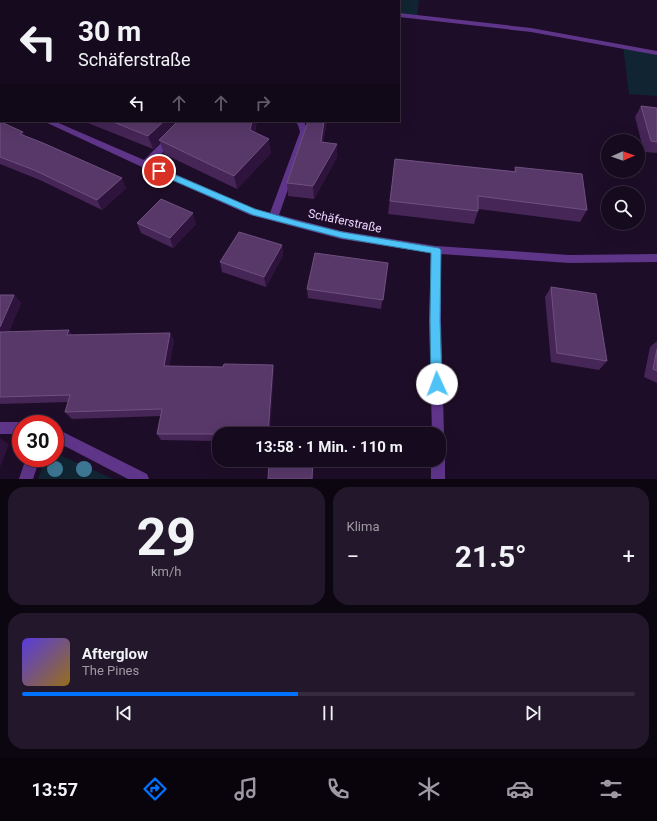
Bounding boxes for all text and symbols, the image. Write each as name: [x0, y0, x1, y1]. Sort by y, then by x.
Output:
text: 30 m: [78, 15, 141, 48]
icon: left: [12, 16, 64, 68]
text: Schäferstraße: [78, 49, 190, 70]
icon: left: [126, 92, 148, 114]
icon: ahead: [168, 92, 190, 114]
icon: ahead: [210, 92, 232, 114]
icon: right: [252, 92, 274, 114]
north arrow: [601, 134, 645, 178]
map controls: [601, 134, 645, 230]
pin: [142, 154, 176, 188]
icon: arrive: [148, 160, 170, 182]
button: search: [601, 186, 645, 230]
street label: Schäferstraße: [307, 206, 383, 236]
position arrow: [416, 363, 458, 405]
speed limit sign: 30: [12, 415, 64, 467]
text: 13:58 · 1 Min. · 110 m: [255, 438, 403, 456]
text: 29: [136, 507, 196, 568]
text: Klima: [347, 519, 379, 534]
text: 21.5°: [455, 539, 527, 574]
text: −: [347, 544, 359, 569]
text: +: [623, 544, 635, 569]
text: km/h: [151, 564, 182, 579]
text: Afterglow: [82, 645, 148, 663]
text: The Pines: [82, 663, 139, 678]
icon: previous: [113, 702, 135, 724]
icon: pause: [317, 702, 339, 724]
icon: next: [522, 702, 544, 724]
icon: directions: [141, 775, 169, 803]
icon: music: [232, 775, 260, 803]
icon: phone: [324, 775, 352, 803]
icon: climate: [415, 775, 443, 803]
icon: car: [506, 775, 534, 803]
icon: filters: [597, 775, 625, 803]
text: 13:57: [32, 779, 78, 800]

